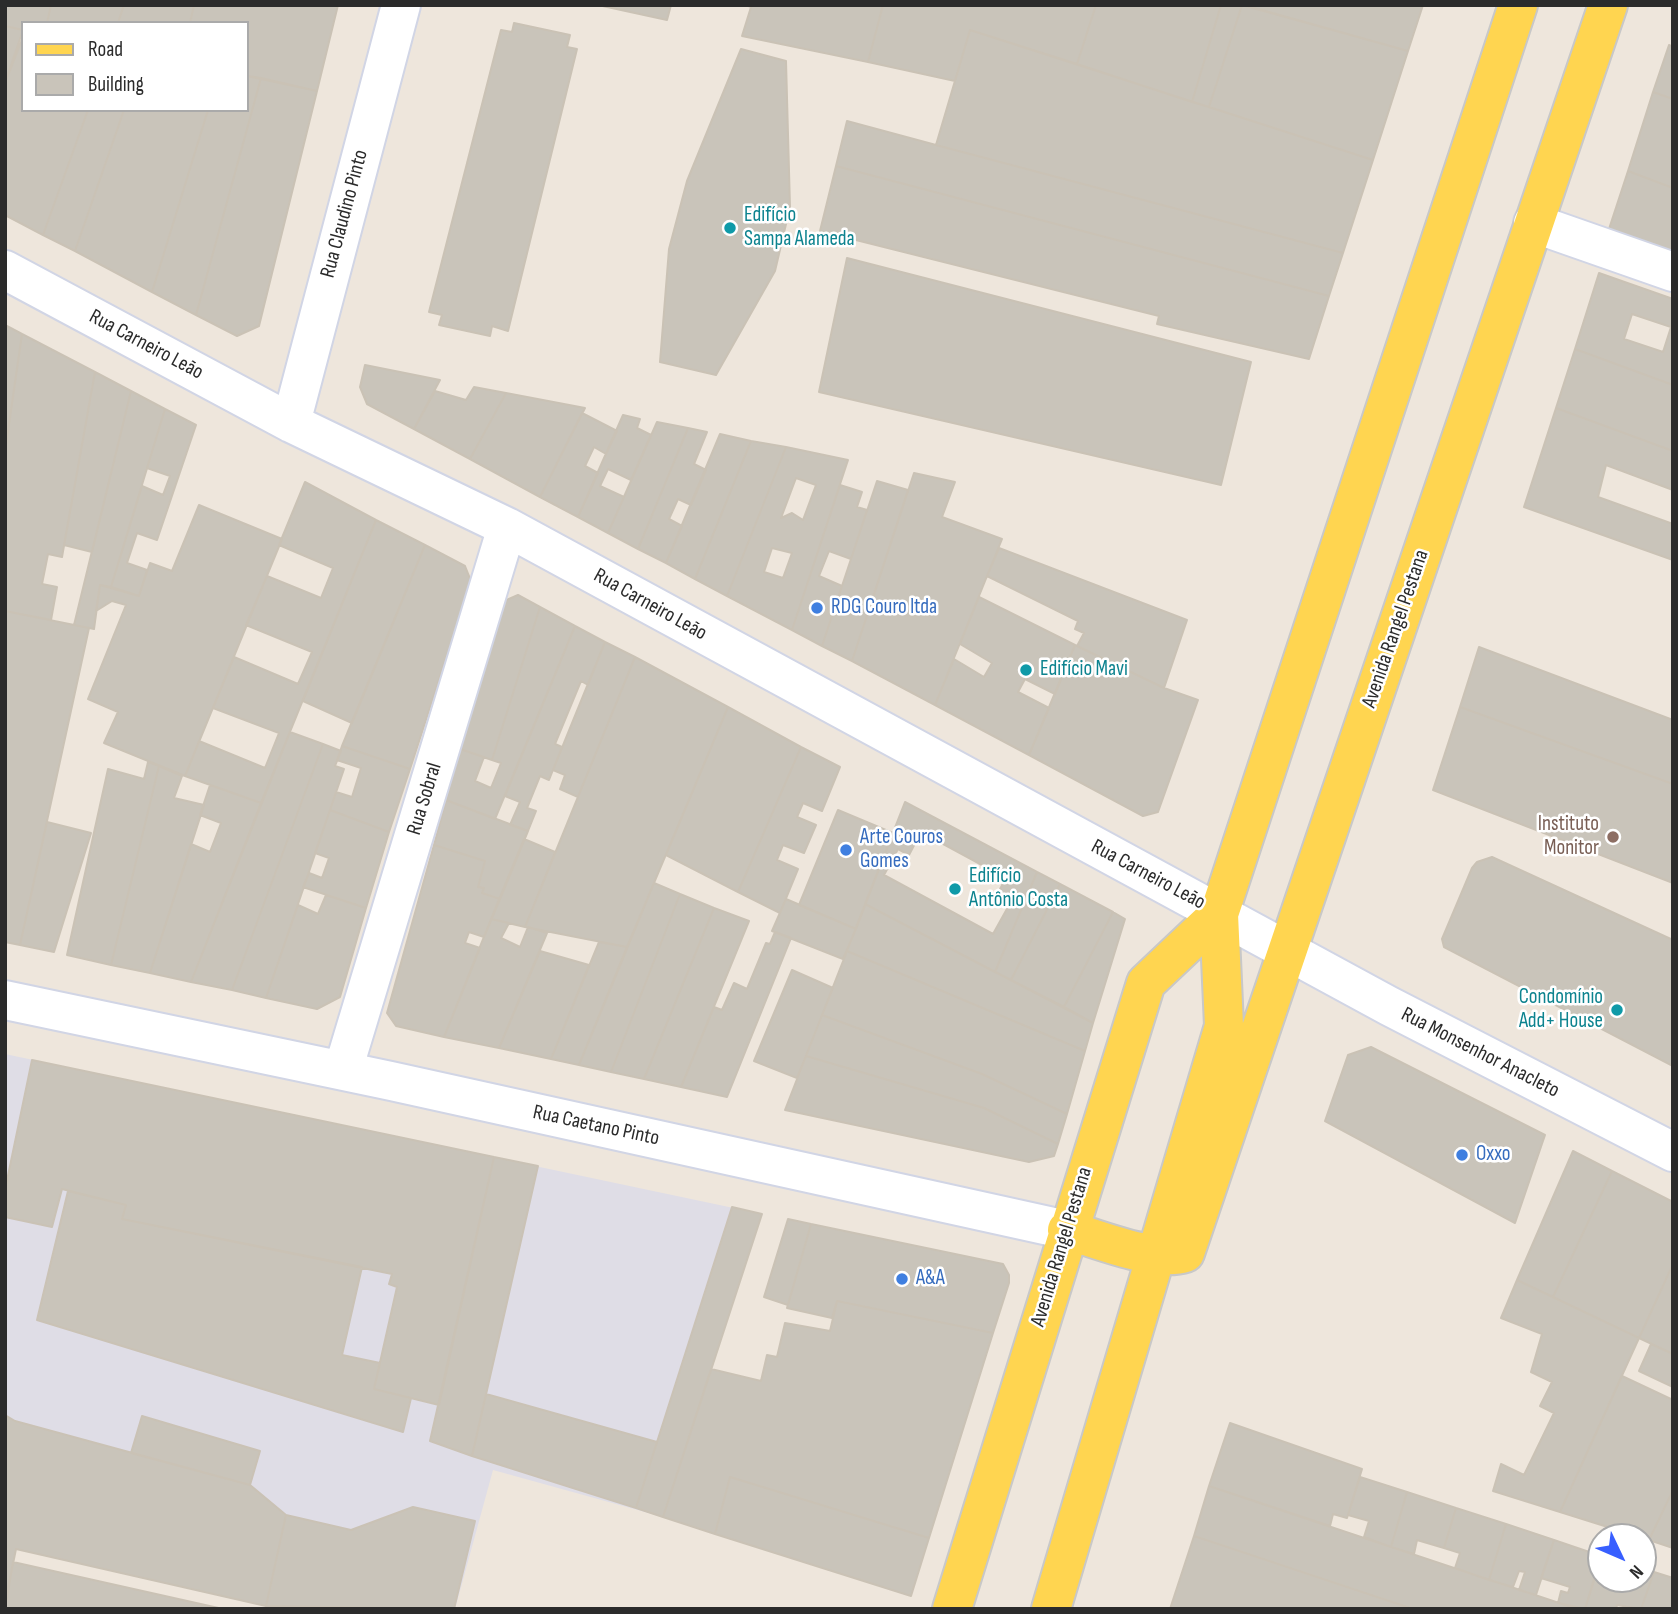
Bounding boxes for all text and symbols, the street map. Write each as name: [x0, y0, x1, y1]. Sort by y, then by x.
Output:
legend: [21, 21, 248, 112]
text: Road: [88, 37, 123, 62]
text: Building: [88, 72, 144, 97]
street label: Rua Claudino Pinto: [316, 147, 374, 281]
place label: Edifício Sampa Alameda: [744, 203, 855, 253]
marker: Edifício Sampa Alameda: [722, 220, 738, 236]
street label: Rua Carneiro Leão: [85, 304, 207, 386]
street label: Avenida Rangel Pestana: [1357, 547, 1435, 711]
street label: Rua Carneiro Leão: [589, 564, 711, 646]
place label: RDG Couro ltda: [831, 595, 937, 621]
marker: RDG Couro ltda: [809, 600, 825, 616]
place label: Edifício Mavi: [1040, 657, 1128, 683]
marker: Edifício Mavi: [1018, 662, 1034, 678]
street label: Rua Sobral: [402, 760, 448, 838]
place label: Instituto Monitor: [1538, 812, 1599, 862]
place label: Arte Couros Gomes: [860, 825, 943, 875]
marker: Instituto Monitor: [1605, 829, 1621, 845]
street label: Rua Carneiro Leão: [1087, 834, 1209, 916]
marker: Arte Couros Gomes: [838, 842, 854, 858]
place label: Edifício Antônio Costa: [969, 864, 1068, 914]
marker: Edifício Antônio Costa: [947, 881, 963, 897]
place label: Condomínio Add+ House: [1519, 985, 1603, 1035]
street label: Rua Monsenhor Anacleto: [1397, 1002, 1563, 1104]
marker: Condomínio Add+ House: [1609, 1002, 1625, 1018]
street label: Rua Caetano Pinto: [531, 1100, 661, 1152]
place label: Oxxo: [1476, 1142, 1510, 1168]
marker: Oxxo: [1454, 1147, 1470, 1163]
street label: Avenida Rangel Pestana: [1026, 1164, 1098, 1330]
place label: A&A: [916, 1266, 945, 1292]
marker: A&A: [894, 1271, 910, 1287]
north arrow: [1587, 1523, 1657, 1593]
text: N: [1624, 1560, 1648, 1583]

